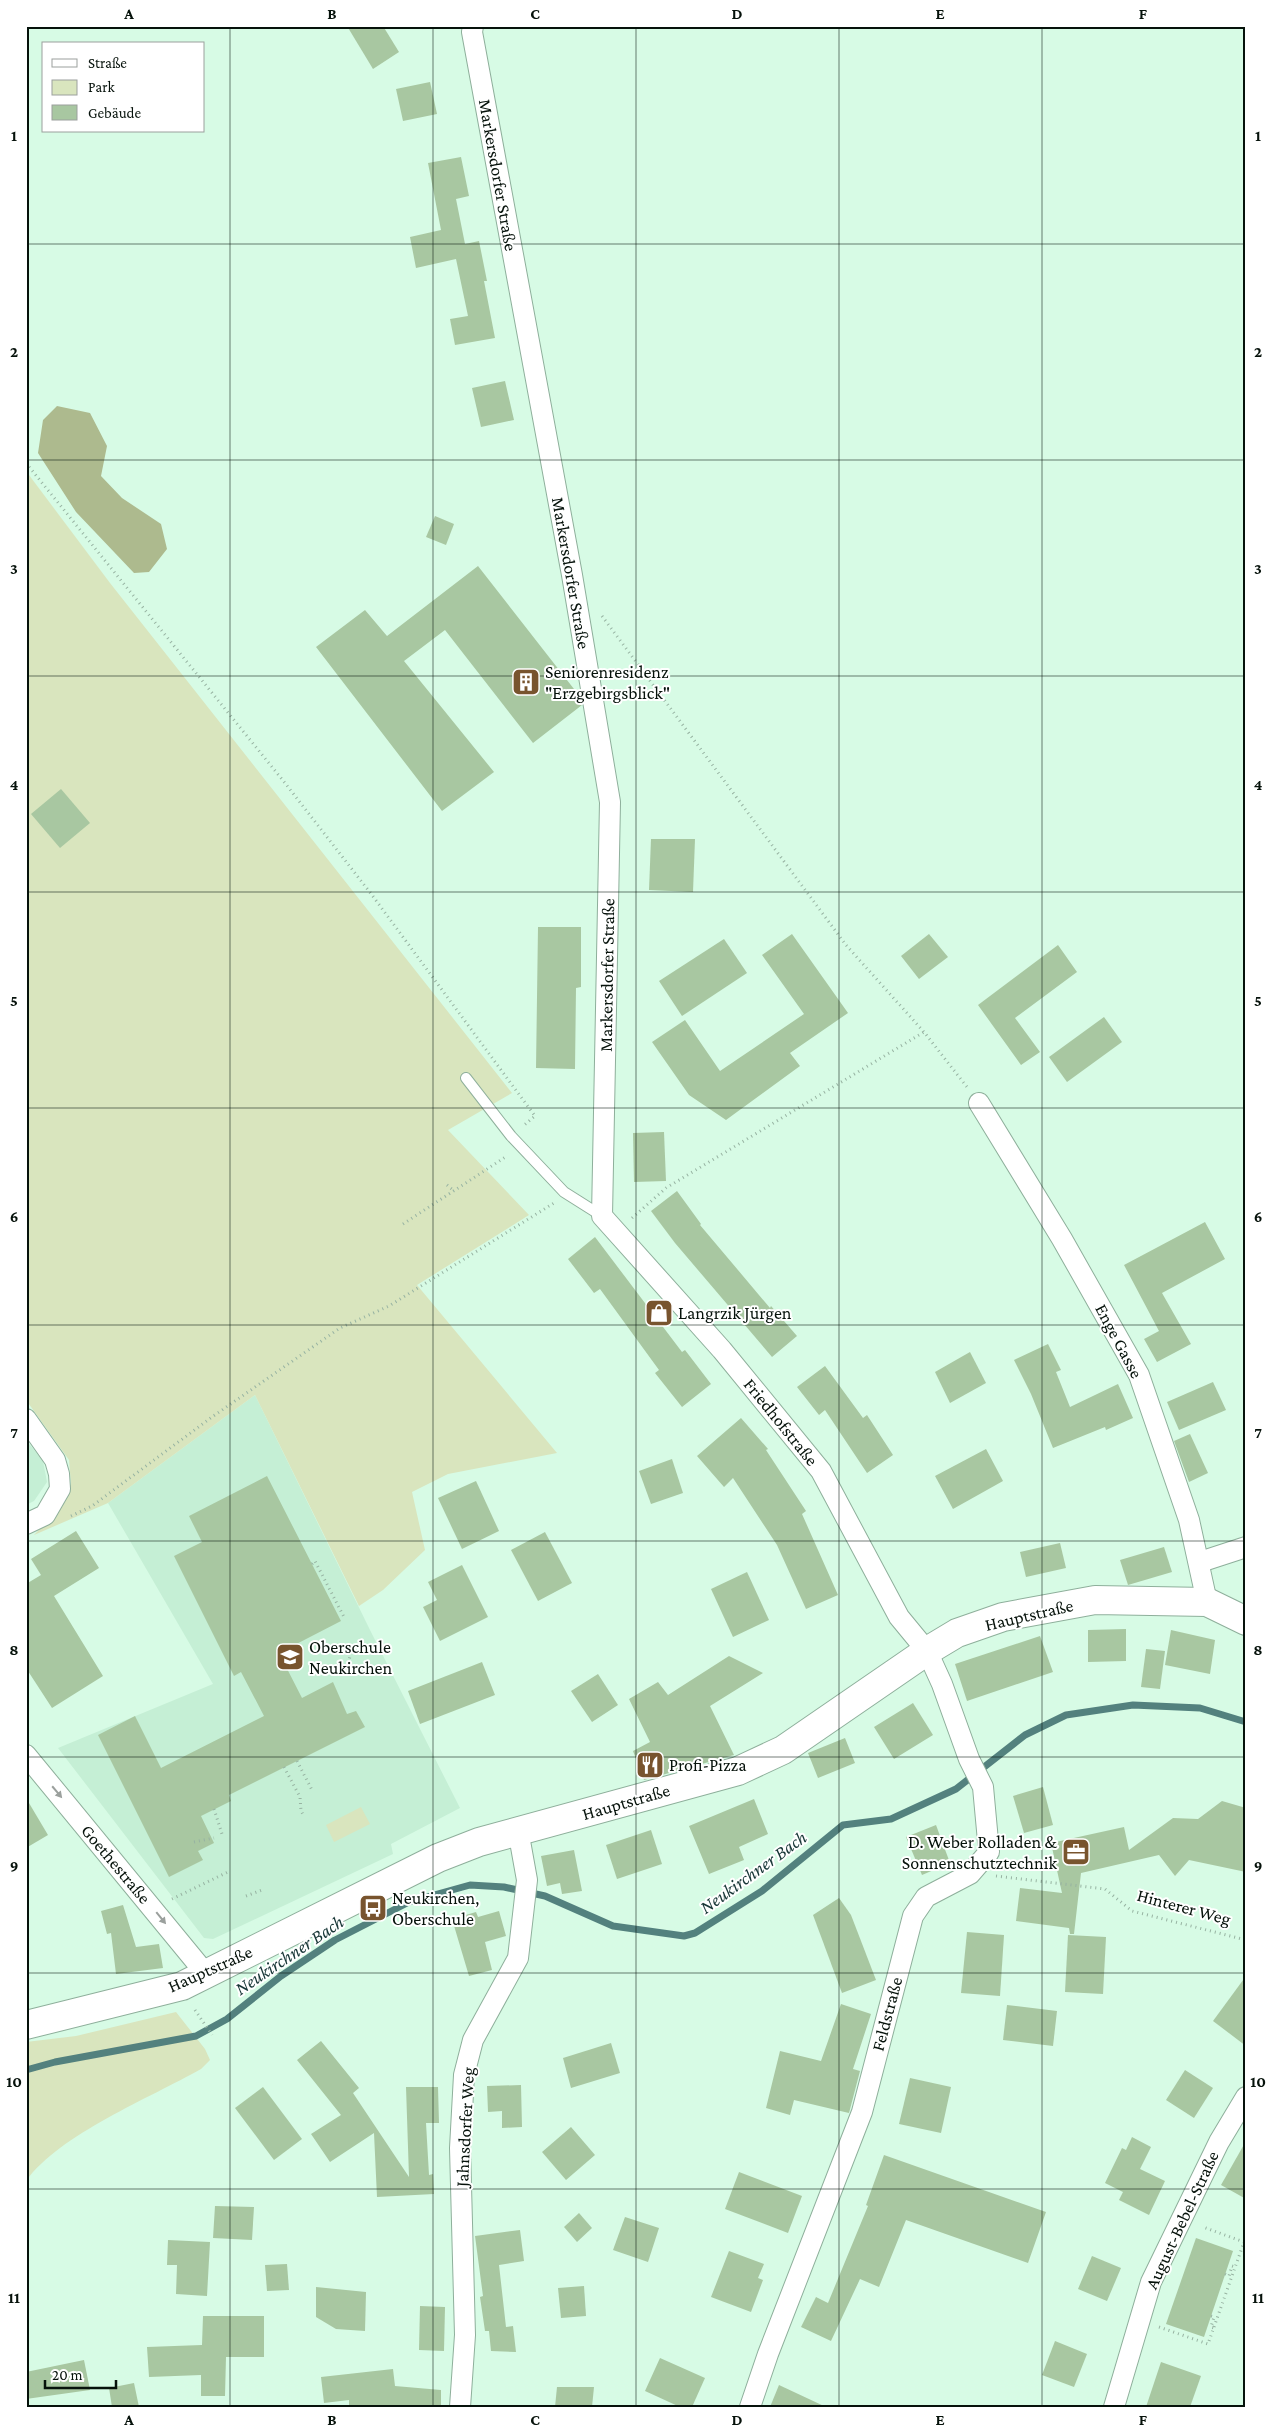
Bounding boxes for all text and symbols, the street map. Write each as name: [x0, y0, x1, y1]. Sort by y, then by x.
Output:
text: A: [123, 5, 134, 22]
text: B: [327, 5, 337, 22]
text: C: [530, 5, 540, 22]
text: D: [731, 5, 743, 22]
text: E: [935, 5, 945, 22]
text: F: [1139, 5, 1148, 22]
legend: [42, 42, 205, 132]
text: Straße: [88, 55, 127, 71]
text: Park: [88, 79, 115, 95]
street label: Markersdorfer Straße: [475, 98, 521, 252]
text: Gebäude: [88, 105, 142, 121]
text: 1: [11, 127, 17, 144]
text: 1: [1255, 127, 1261, 144]
text: 2: [10, 343, 18, 360]
text: 2: [1254, 343, 1262, 360]
street label: Markersdorfer Straße: [548, 496, 594, 650]
text: 3: [10, 560, 18, 577]
text: 3: [1254, 560, 1262, 577]
place label: Seniorenresidenz "Erzgebirgsblick": [545, 662, 670, 703]
building icon: Seniorenresidenz "Erzgebirgsblick": [511, 667, 541, 697]
text: 4: [10, 776, 19, 793]
text: 4: [1254, 776, 1263, 793]
street label: Markersdorfer Straße: [596, 898, 618, 1052]
text: 5: [10, 992, 18, 1009]
text: 5: [1254, 992, 1262, 1009]
text: 6: [10, 1208, 18, 1225]
text: 6: [1254, 1208, 1262, 1225]
shop icon: Langrzik Jürgen: [644, 1298, 674, 1328]
street label: Enge Gasse: [1091, 1300, 1147, 1382]
place label: Langrzik Jürgen: [678, 1303, 792, 1323]
street label: Friedhofstraße: [740, 1374, 822, 1470]
text: 7: [10, 1424, 18, 1441]
text: 7: [1254, 1424, 1262, 1441]
street label: Hauptstraße: [983, 1595, 1075, 1635]
place label: Oberschule Neukirchen: [309, 1637, 392, 1678]
text: 8: [9, 1641, 19, 1658]
text: 8: [1253, 1641, 1263, 1658]
school or university icon: Oberschule Neukirchen: [275, 1642, 305, 1672]
restaurant icon: Profi-Pizza: [635, 1750, 665, 1780]
place label: Profi-Pizza: [669, 1755, 746, 1775]
street label: Hauptstraße: [580, 1780, 672, 1824]
one-way arrow: [52, 1786, 63, 1799]
street label: Goethestraße: [77, 1820, 155, 1908]
water label: Neukirchner Bach: [696, 1826, 810, 1918]
place label: D. Weber Rolladen & Sonnenschutztechnik: [902, 1832, 1057, 1873]
office icon: D. Weber Rolladen & Sonnenschutztechnik: [1061, 1837, 1091, 1867]
text: 9: [10, 1857, 18, 1874]
text: 9: [1254, 1857, 1262, 1874]
street label: Hinterer Weg: [1135, 1885, 1233, 1929]
place label: Neukirchen, Oberschule: [392, 1888, 479, 1929]
bus stop icon: Neukirchen, Oberschule: [358, 1893, 388, 1923]
one-way arrow: [155, 1911, 166, 1924]
water label: Neukirchner Bach: [231, 1911, 347, 1999]
street label: Hauptstraße: [165, 1941, 255, 1996]
street label: Feldstraße: [868, 1975, 907, 2053]
street label: Jahnsdorfer Weg: [452, 2066, 478, 2190]
text: 10: [6, 2073, 22, 2090]
text: 10: [1250, 2073, 1266, 2090]
street label: August-Bebel-Straße: [1141, 2148, 1223, 2292]
text: 11: [8, 2289, 20, 2306]
text: 11: [1252, 2289, 1264, 2306]
scale bar: [45, 2358, 116, 2390]
text: 20 m: [52, 2367, 83, 2383]
text: A: [123, 2411, 134, 2428]
text: B: [327, 2411, 337, 2428]
text: C: [530, 2411, 540, 2428]
text: D: [731, 2411, 743, 2428]
text: E: [935, 2411, 945, 2428]
text: F: [1139, 2411, 1148, 2428]

